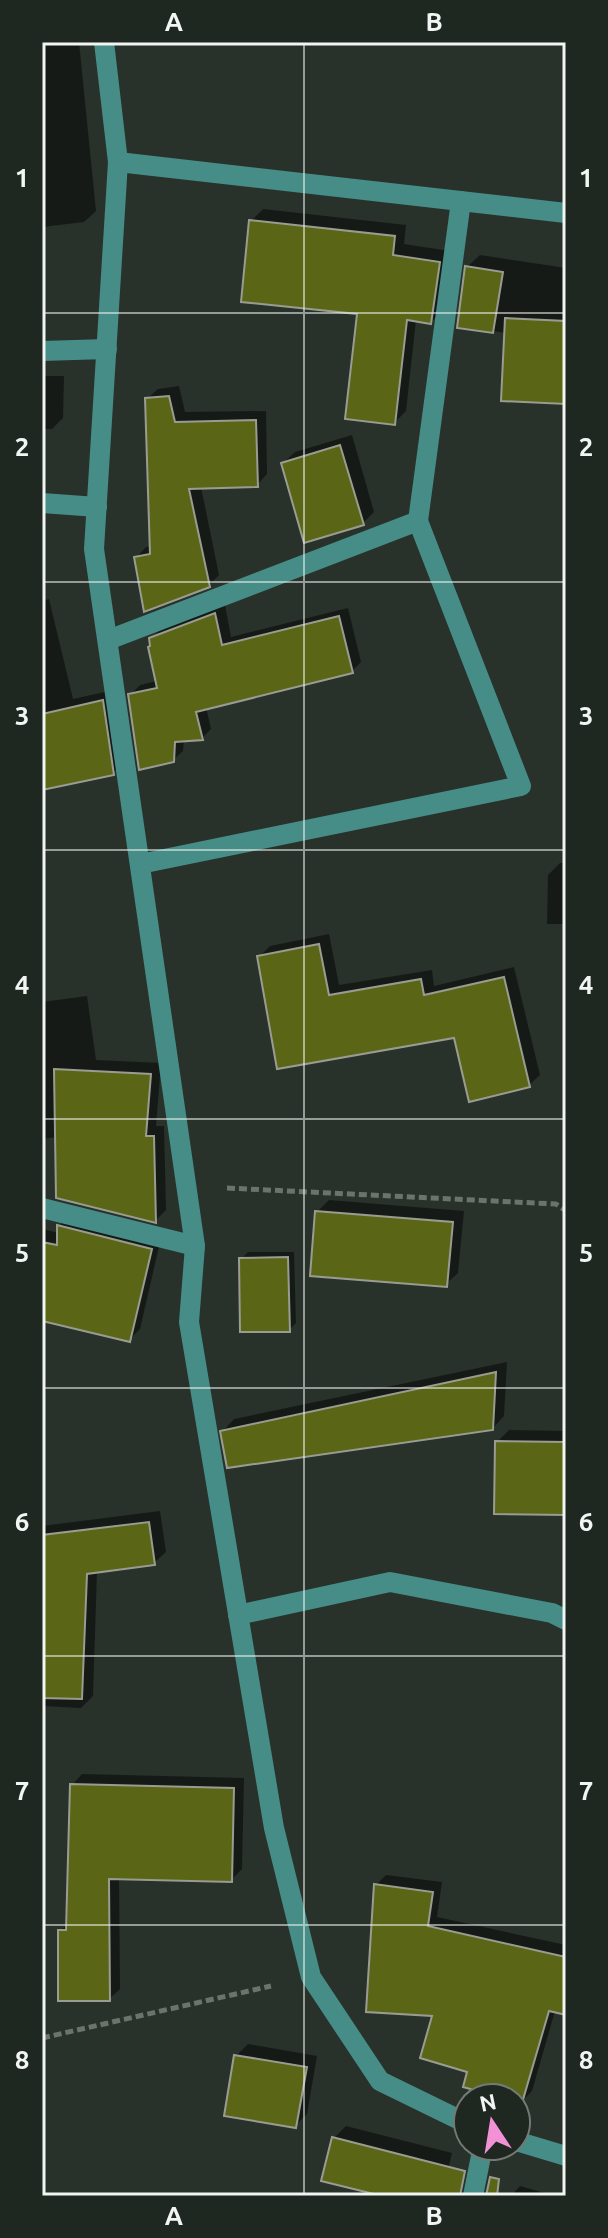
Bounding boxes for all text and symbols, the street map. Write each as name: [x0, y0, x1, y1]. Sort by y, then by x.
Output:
text: A: [165, 7, 184, 36]
text: B: [425, 7, 443, 36]
text: 1: [15, 163, 29, 192]
text: 1: [579, 163, 593, 192]
text: 2: [15, 432, 29, 461]
text: 2: [579, 432, 593, 461]
text: 3: [15, 701, 29, 730]
text: 3: [579, 701, 593, 730]
text: 4: [15, 970, 29, 999]
text: 4: [579, 970, 593, 999]
text: 5: [15, 1238, 29, 1267]
text: 5: [579, 1238, 593, 1267]
text: 6: [15, 1507, 29, 1536]
text: 6: [579, 1507, 593, 1536]
text: 7: [15, 1776, 29, 1805]
text: 7: [579, 1776, 593, 1805]
text: 8: [15, 2045, 29, 2074]
text: 8: [579, 2045, 593, 2074]
north arrow: [452, 2082, 532, 2162]
text: N: [477, 2088, 498, 2116]
text: A: [165, 2201, 184, 2230]
text: B: [425, 2201, 443, 2230]

